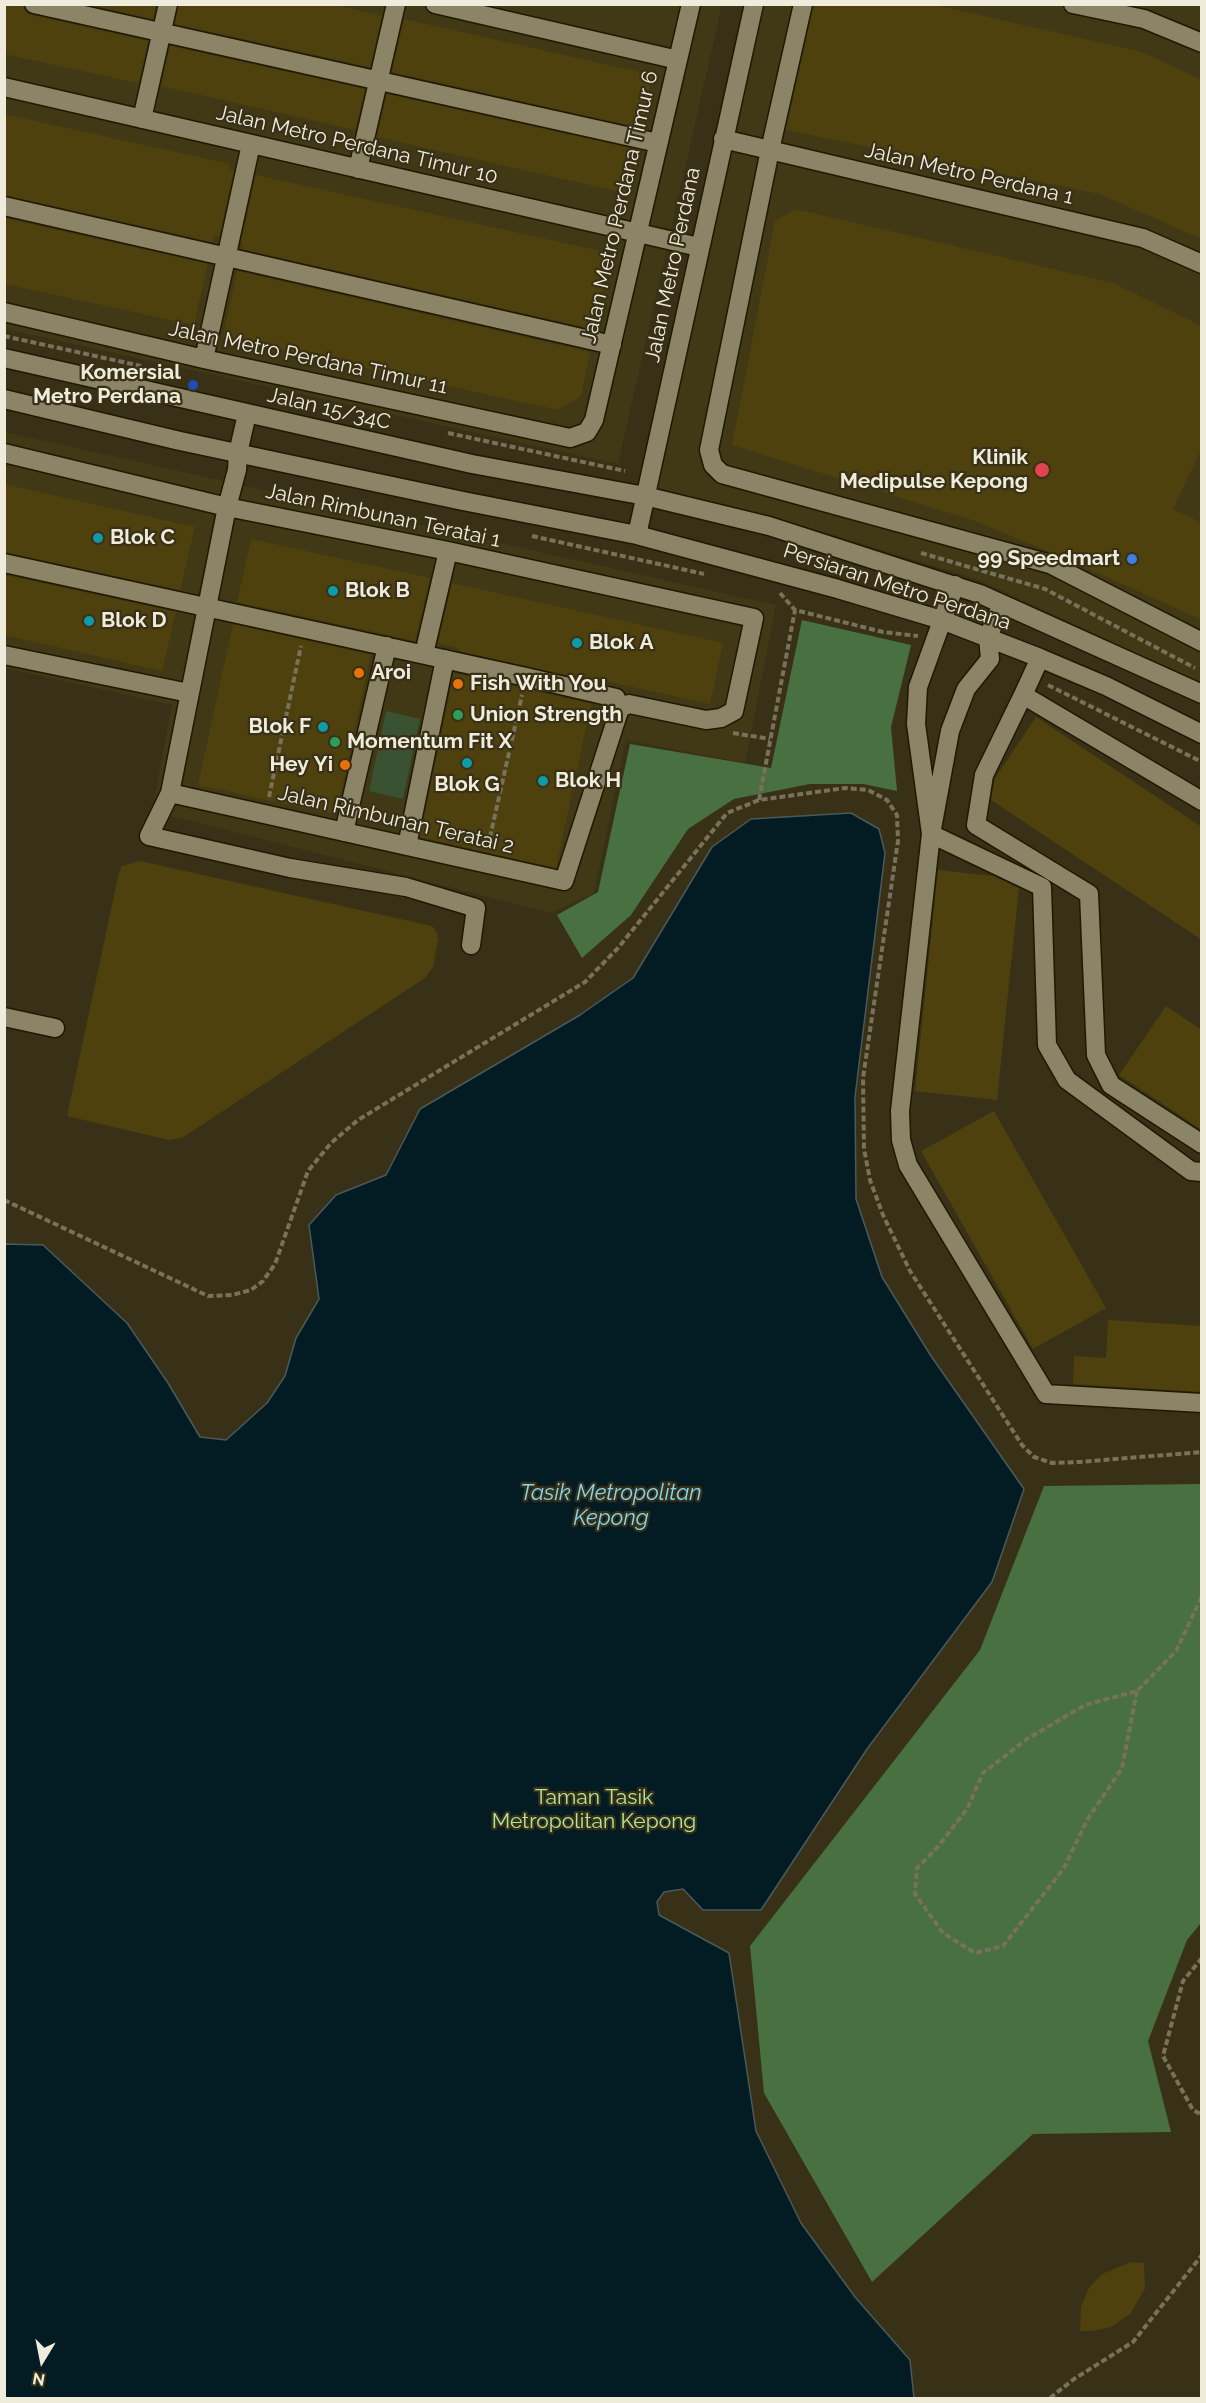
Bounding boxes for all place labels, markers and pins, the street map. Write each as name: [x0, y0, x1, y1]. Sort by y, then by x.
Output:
place label: Komersial Metro Perdana: [33, 360, 181, 410]
marker: Komersial Metro Perdana: [186, 378, 200, 392]
place label: Klinik Medipulse Kepong: [840, 445, 1028, 495]
marker: Klinik Medipulse Kepong: [1033, 461, 1051, 479]
place label: Blok C: [110, 525, 175, 551]
marker: Blok C: [91, 531, 105, 545]
place label: 99 Speedmart: [978, 546, 1120, 572]
marker: 99 Speedmart: [1125, 552, 1139, 566]
place label: Blok B: [345, 578, 410, 604]
marker: Blok B: [326, 584, 340, 598]
place label: Blok D: [101, 608, 166, 634]
marker: Blok D: [82, 614, 96, 628]
place label: Blok A: [589, 630, 654, 656]
marker: Blok A: [570, 636, 584, 650]
place label: Aroi: [371, 660, 411, 686]
marker: Aroi: [352, 666, 366, 680]
place label: Fish With You: [470, 671, 606, 697]
marker: Fish With You: [451, 677, 465, 691]
place label: Union Strength: [470, 702, 622, 728]
marker: Union Strength: [451, 708, 465, 722]
place label: Blok F: [249, 714, 311, 740]
marker: Blok F: [316, 720, 330, 734]
place label: Momentum Fit X: [347, 729, 512, 755]
marker: Momentum Fit X: [328, 735, 342, 749]
place label: Hey Yi: [270, 752, 333, 778]
marker: Blok G: [460, 756, 474, 770]
marker: Hey Yi: [338, 758, 352, 772]
place label: Blok H: [555, 768, 621, 794]
place label: Blok G: [434, 772, 500, 798]
marker: Blok H: [536, 774, 550, 788]

